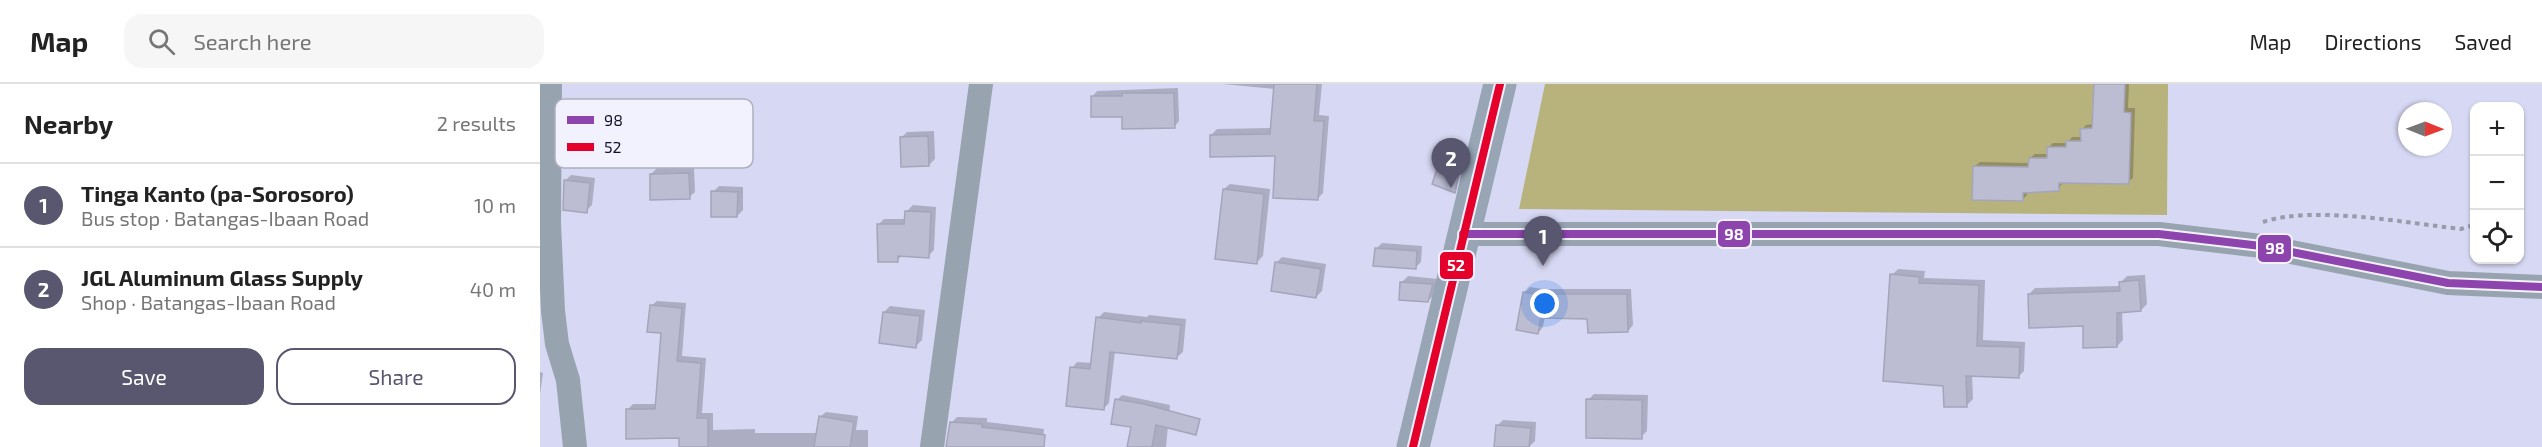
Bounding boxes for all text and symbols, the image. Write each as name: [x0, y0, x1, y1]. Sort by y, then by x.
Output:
search box: [124, 14, 544, 68]
text: Map: [30, 24, 88, 58]
icon: search: [145, 25, 178, 58]
text: Search here: [193, 28, 312, 54]
text: Map: [2249, 29, 2292, 54]
text: Directions: [2325, 29, 2421, 54]
text: Saved: [2454, 29, 2512, 54]
legend: [555, 99, 753, 168]
north arrow: [2398, 102, 2452, 156]
map controls: [2470, 102, 2524, 264]
button: +: [2470, 102, 2524, 156]
text: Nearby: [24, 108, 113, 139]
text: 98: [604, 110, 623, 129]
text: 2 results: [437, 111, 516, 135]
text: 52: [604, 137, 622, 156]
pin: 2: [1432, 138, 1470, 188]
button: −: [2470, 156, 2524, 210]
text: Tinga Kanto (pa-Sorosoro): [81, 180, 354, 206]
text: 1: [39, 193, 48, 217]
text: 10 m: [474, 193, 516, 217]
text: Bus stop · Batangas-Ibaan Road: [81, 206, 369, 230]
button: locate: [2470, 210, 2524, 264]
pin: 1: [1524, 216, 1562, 266]
line badge: 98: [1717, 220, 1751, 248]
text: 98: [1724, 224, 1744, 243]
line badge: 98: [2257, 234, 2292, 263]
text: 98: [2265, 238, 2285, 257]
line badge: 52: [1439, 251, 1474, 280]
text: 52: [1447, 255, 1465, 274]
text: JGL Aluminum Glass Supply: [81, 264, 363, 290]
text: 2: [38, 277, 49, 301]
text: 40 m: [470, 277, 516, 301]
your location: [1530, 289, 1559, 318]
text: Shop · Batangas-Ibaan Road: [81, 290, 336, 314]
button: Save: [24, 348, 264, 405]
button: Share: [276, 348, 516, 405]

